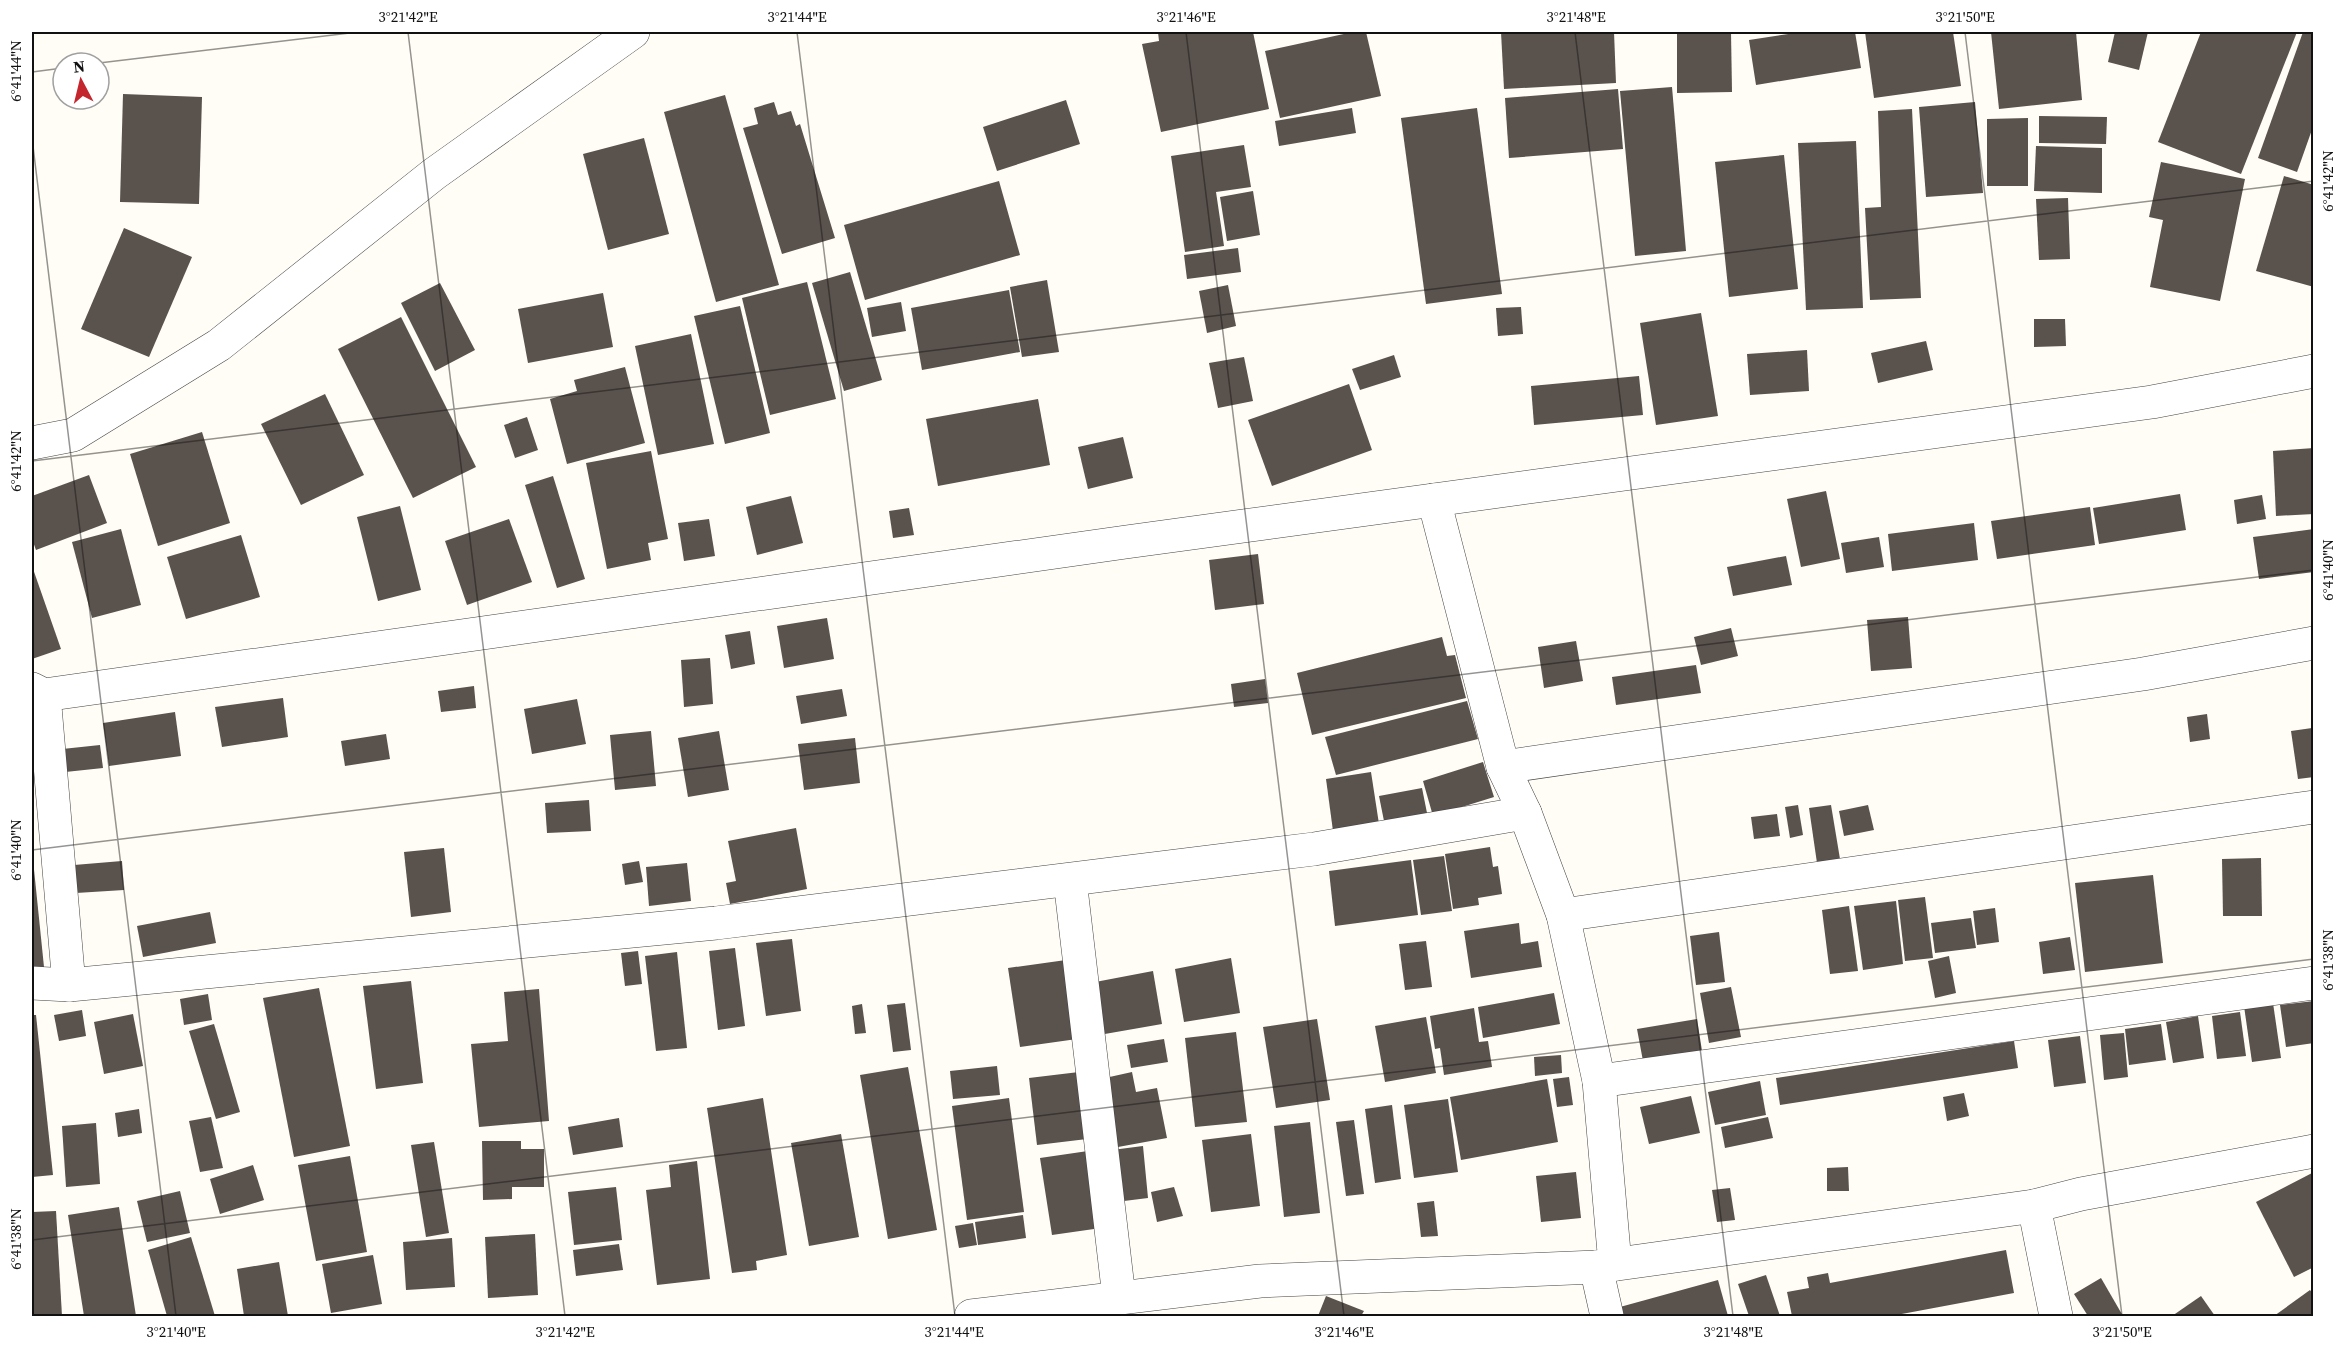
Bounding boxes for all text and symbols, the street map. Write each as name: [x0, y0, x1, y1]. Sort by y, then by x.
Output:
text: 3°21'42"E: [378, 6, 438, 27]
text: 3°21'44"E: [767, 6, 827, 27]
text: 3°21'46"E: [1156, 6, 1216, 27]
text: 3°21'48"E: [1546, 6, 1606, 27]
text: 3°21'50"E: [1935, 6, 1995, 27]
text: 6°41'44"N: [5, 40, 26, 102]
north arrow: [51, 51, 111, 111]
text: N: [72, 54, 87, 78]
text: 6°41'42"N: [2317, 150, 2338, 212]
text: 6°41'42"N: [5, 430, 26, 492]
text: 6°41'40"N: [2317, 539, 2338, 601]
text: 6°41'40"N: [5, 819, 26, 881]
text: 6°41'38"N: [2317, 929, 2338, 991]
text: 6°41'38"N: [5, 1208, 26, 1270]
text: 3°21'40"E: [146, 1321, 206, 1342]
text: 3°21'42"E: [535, 1321, 595, 1342]
text: 3°21'44"E: [924, 1321, 984, 1342]
text: 3°21'46"E: [1314, 1321, 1374, 1342]
text: 3°21'48"E: [1703, 1321, 1763, 1342]
text: 3°21'50"E: [2092, 1321, 2152, 1342]

